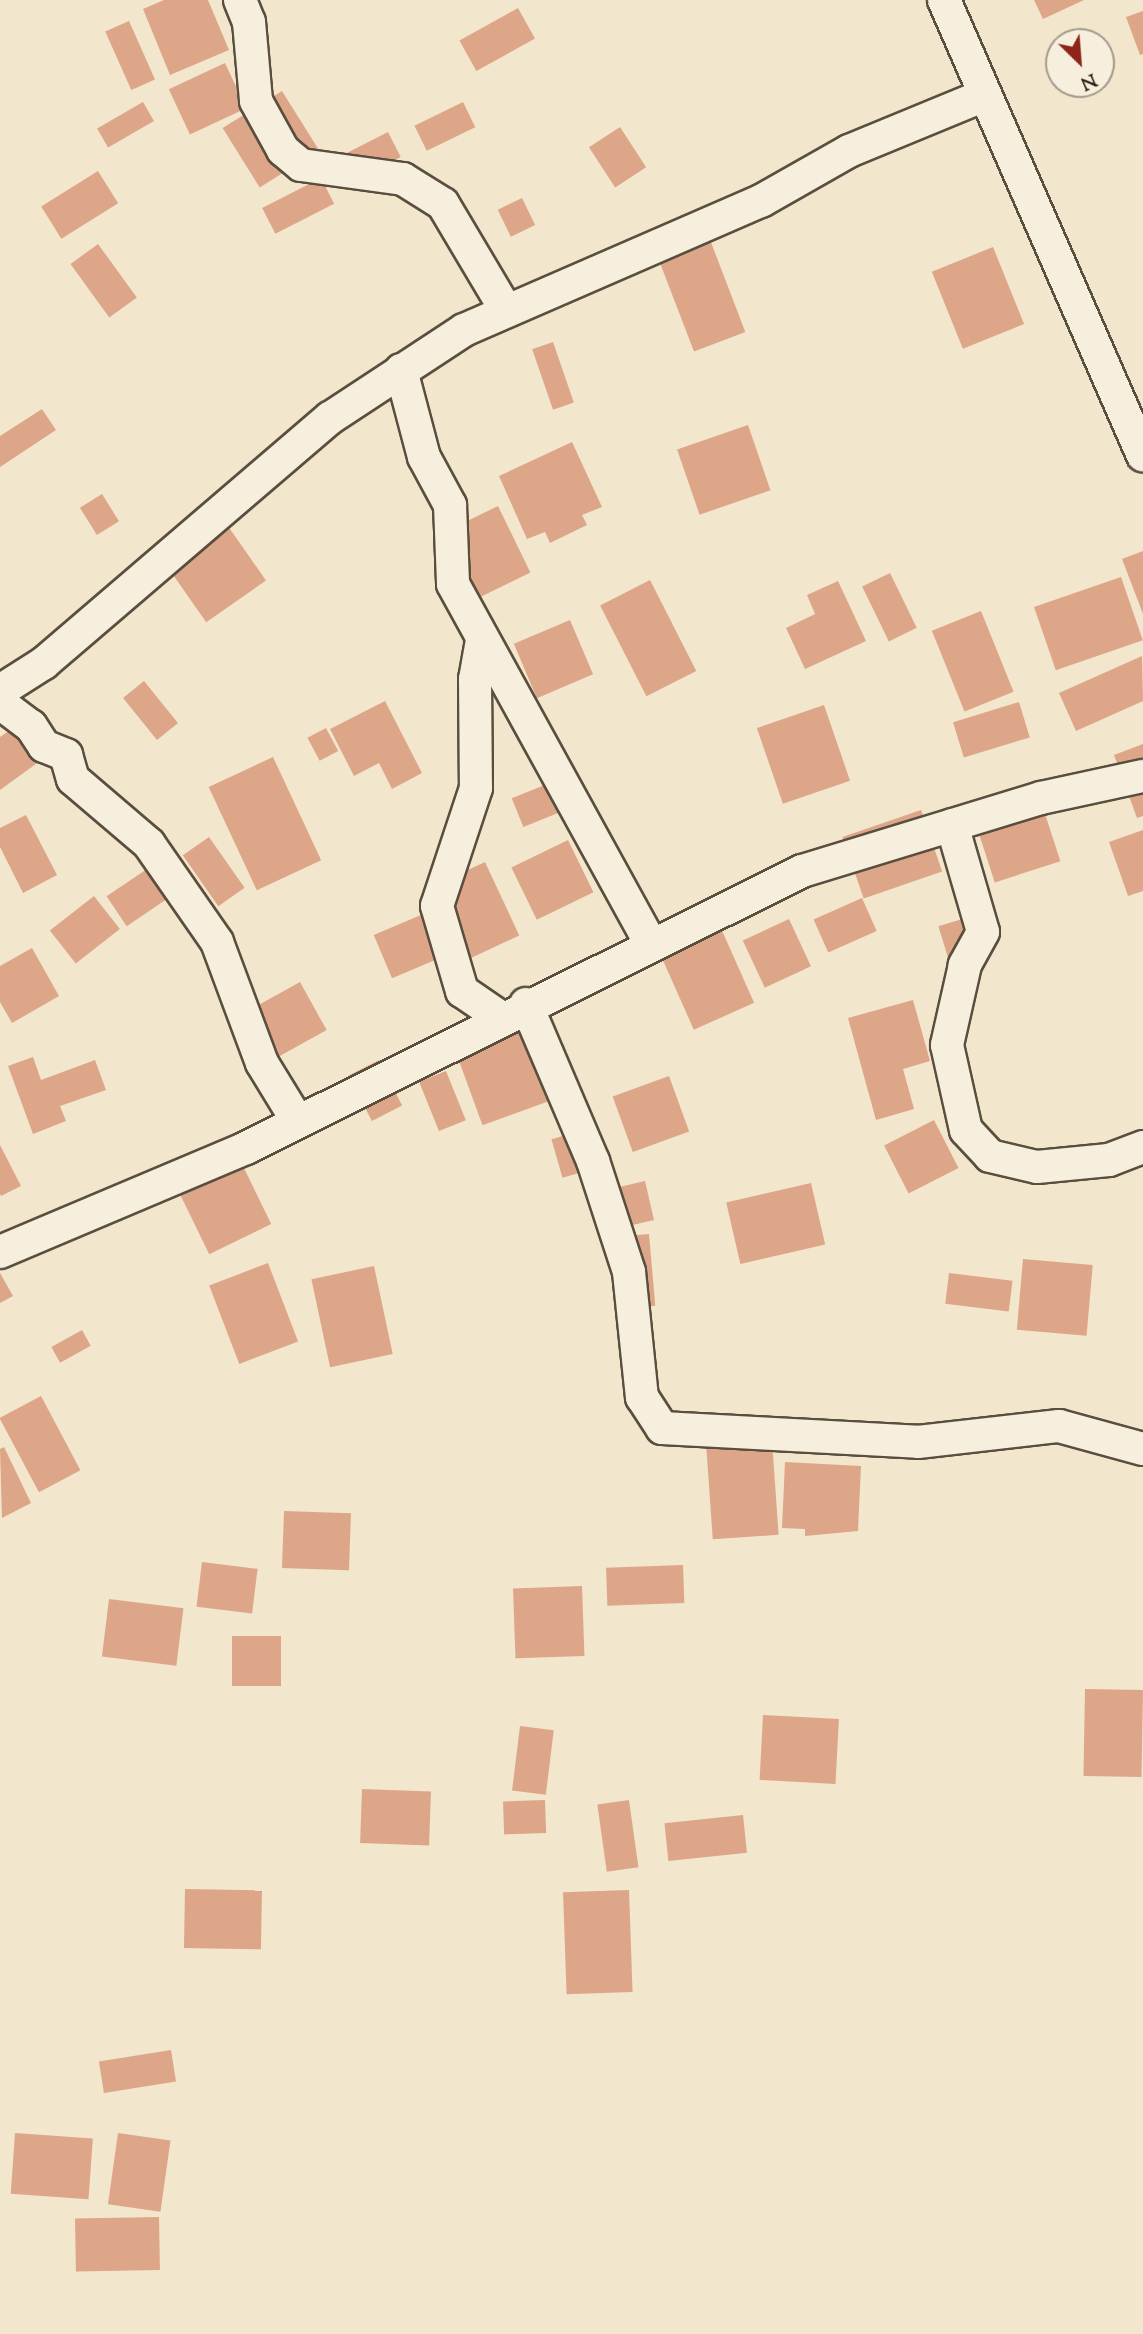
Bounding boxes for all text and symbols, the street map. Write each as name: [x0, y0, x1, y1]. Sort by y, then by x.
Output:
north arrow: [1045, 28, 1115, 98]
text: N: [1076, 65, 1101, 96]

